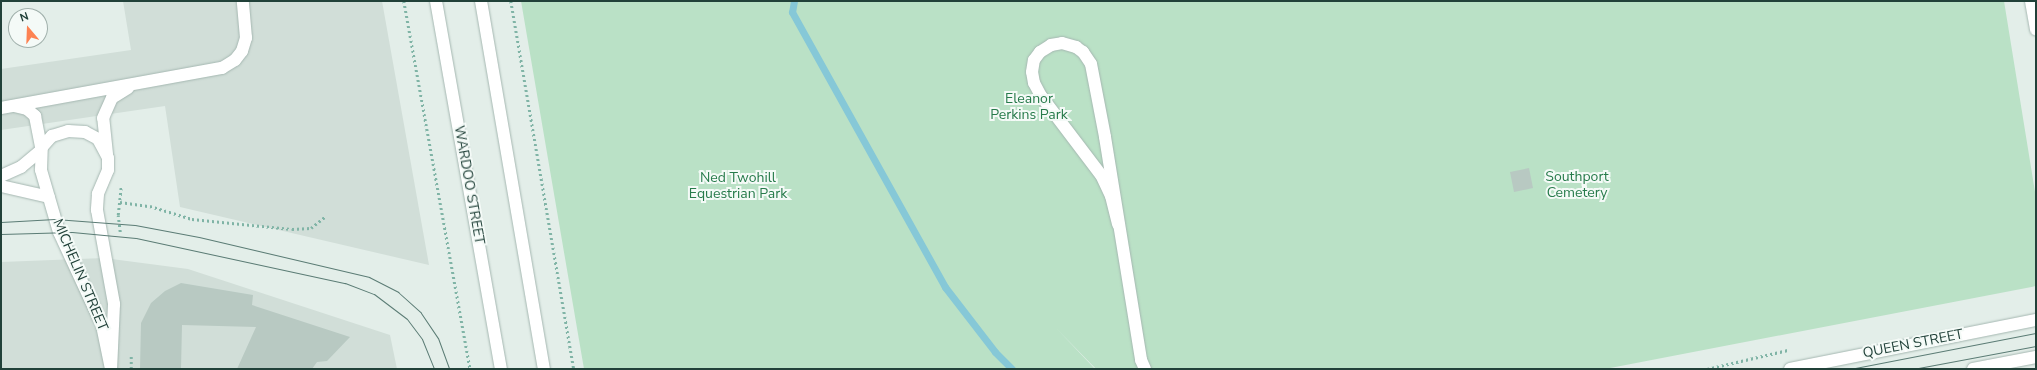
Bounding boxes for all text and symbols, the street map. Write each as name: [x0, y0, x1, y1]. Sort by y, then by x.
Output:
north arrow: [8, 8, 48, 48]
text: N: [18, 9, 31, 26]
park label: Eleanor Perkins Park: [990, 91, 1068, 124]
street label: WARDOO STREET: [450, 124, 488, 246]
park label: Southport Cemetery: [1545, 169, 1609, 202]
park label: Ned Twohill Equestrian Park: [689, 170, 787, 202]
street label: MICHELIN STREET: [49, 217, 111, 333]
street label: QUEEN STREET: [1861, 326, 1965, 362]

